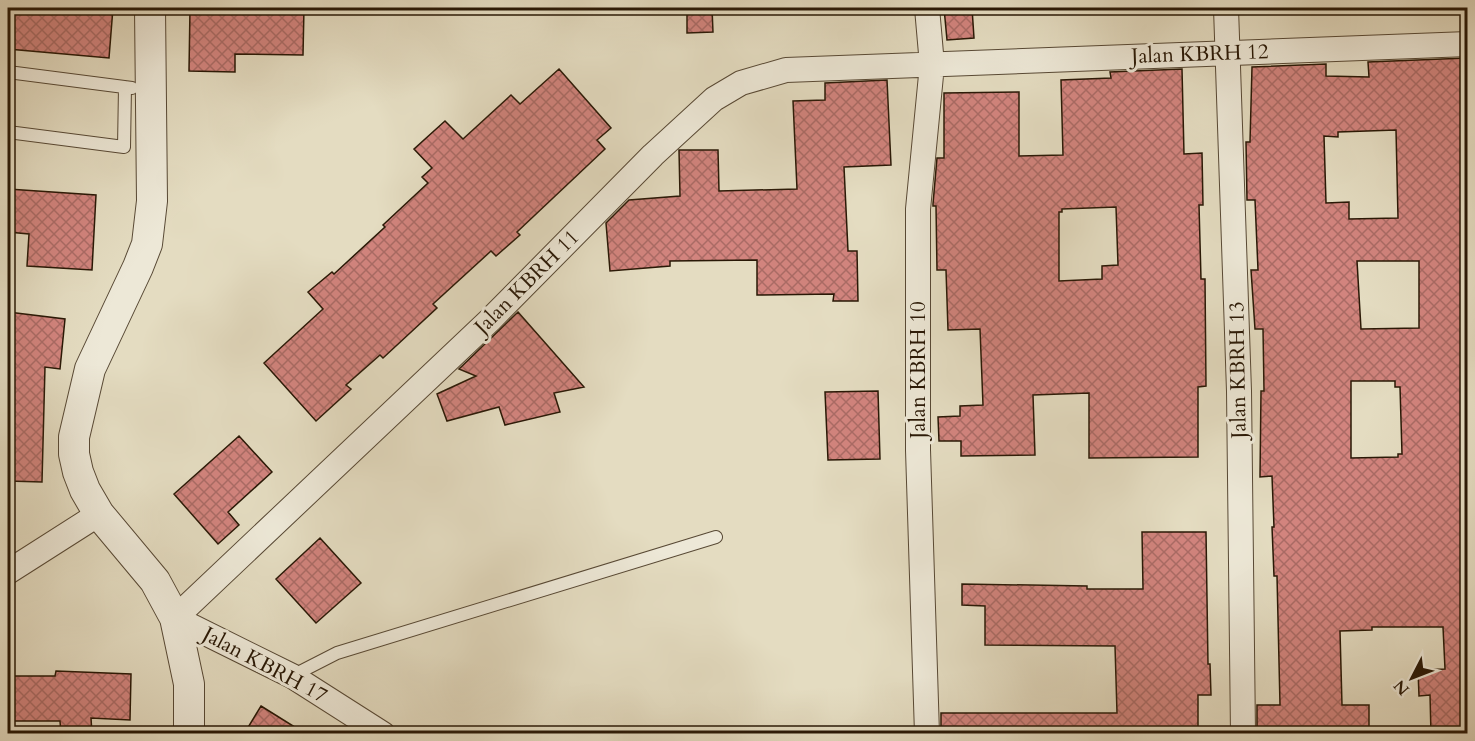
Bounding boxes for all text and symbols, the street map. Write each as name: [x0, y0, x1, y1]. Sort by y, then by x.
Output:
street label: Jalan KBRH 12: [1128, 37, 1269, 71]
street label: Jalan KBRH 11: [466, 223, 586, 343]
street label: Jalan KBRH 10: [904, 301, 933, 442]
street label: Jalan KBRH 13: [1222, 301, 1254, 442]
street label: Jalan KBRH 17: [195, 619, 333, 710]
north arrow: [1382, 648, 1442, 708]
text: N: [1389, 675, 1414, 700]

